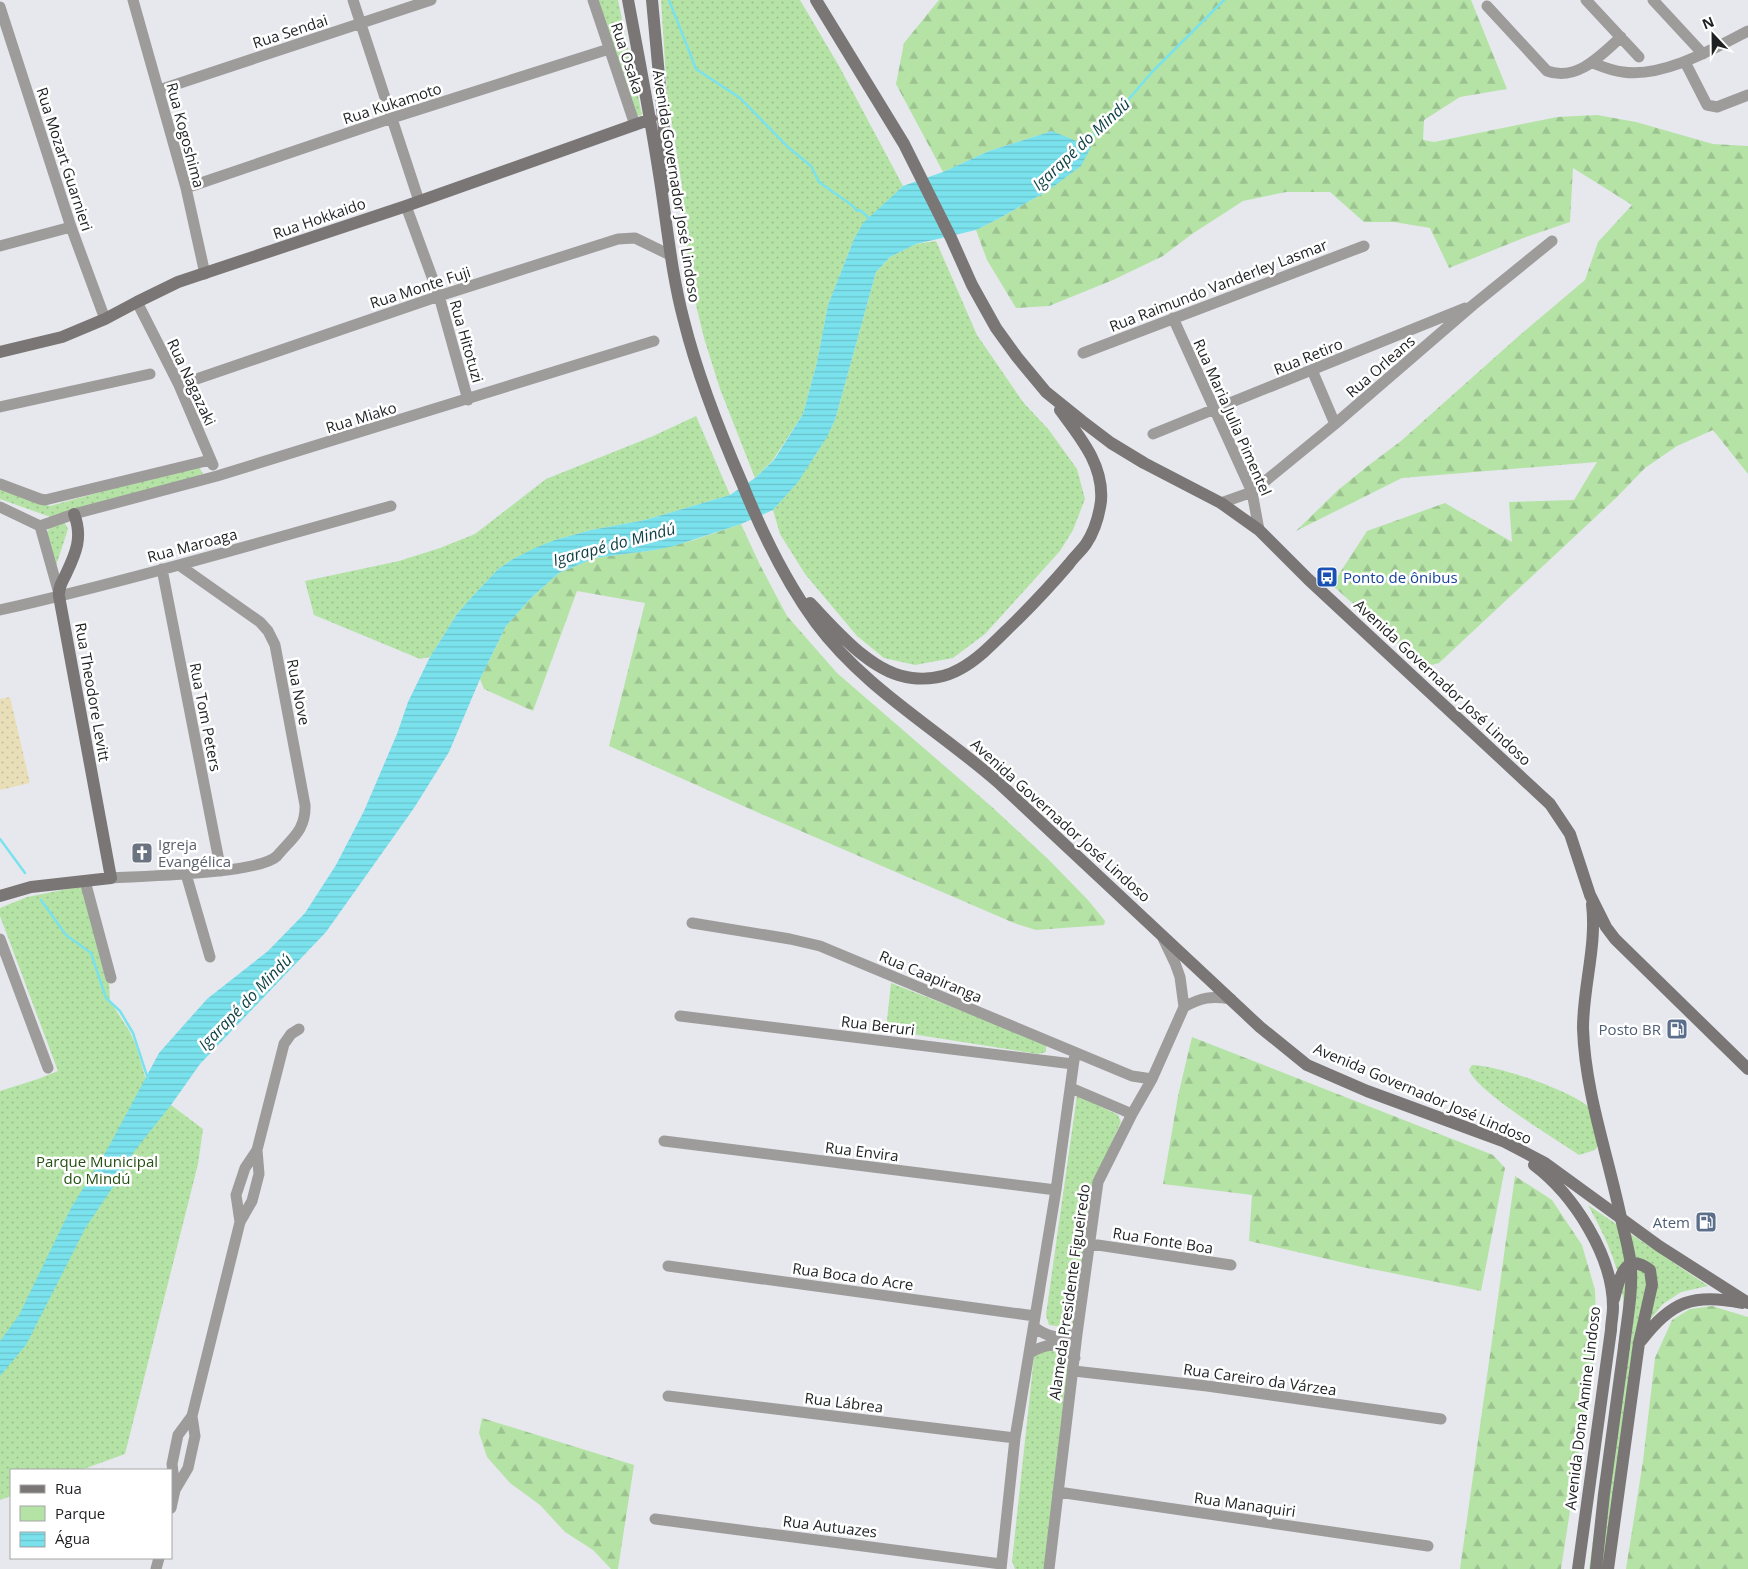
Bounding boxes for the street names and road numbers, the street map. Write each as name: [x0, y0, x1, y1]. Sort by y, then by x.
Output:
street label: Rua Sendai: [250, 9, 330, 53]
street label: Rua Osaka: [607, 20, 649, 96]
street label: Avenida Governador José Lindoso: [649, 68, 705, 304]
street label: Rua Kukamoto: [340, 78, 444, 128]
street label: Rua Kogoshima: [162, 80, 210, 190]
street label: Rua Mozart Guarnieri: [32, 85, 98, 233]
street label: Rua Hokkaido: [270, 193, 368, 243]
street label: Rua Raimundo Vanderley Lasmar: [1106, 234, 1330, 336]
street label: Rua Monte Fuji: [367, 261, 473, 313]
street label: Rua Hitotuzi: [446, 297, 488, 385]
street label: Rua Orleans: [1341, 330, 1419, 402]
street label: Rua Retiro: [1271, 333, 1345, 379]
street label: Rua Nagazaki: [163, 335, 221, 429]
street label: Rua Maria Julia Pimentel: [1189, 335, 1277, 499]
street label: Rua Miako: [323, 397, 399, 437]
street label: Rua Maroaga: [145, 523, 239, 567]
street label: Avenida Governador José Lindoso: [1350, 594, 1536, 770]
street label: Rua Theodore Levitt: [71, 621, 115, 763]
street label: Rua Nove: [283, 657, 315, 727]
street label: Rua Tom Peters: [186, 661, 226, 773]
street label: Avenida Governador José Lindoso: [967, 734, 1155, 906]
street label: Rua Caapiranga: [877, 945, 985, 1007]
street label: Rua Beruri: [840, 1011, 916, 1039]
street label: Avenida Governador José Lindoso: [1311, 1038, 1535, 1148]
street label: Rua Envira: [824, 1137, 900, 1165]
street label: Alameda Presidente Figueiredo: [1044, 1183, 1094, 1401]
street label: Rua Fonte Boa: [1111, 1222, 1215, 1258]
street label: Rua Boca do Acre: [791, 1258, 915, 1294]
street label: Avenida Dona Amine Lindoso: [1560, 1305, 1604, 1511]
street label: Rua Careiro da Várzea: [1182, 1358, 1338, 1400]
street label: Rua Lábrea: [804, 1387, 884, 1417]
street label: Rua Manaquiri: [1193, 1487, 1297, 1521]
street label: Rua Autuazes: [782, 1510, 878, 1542]

